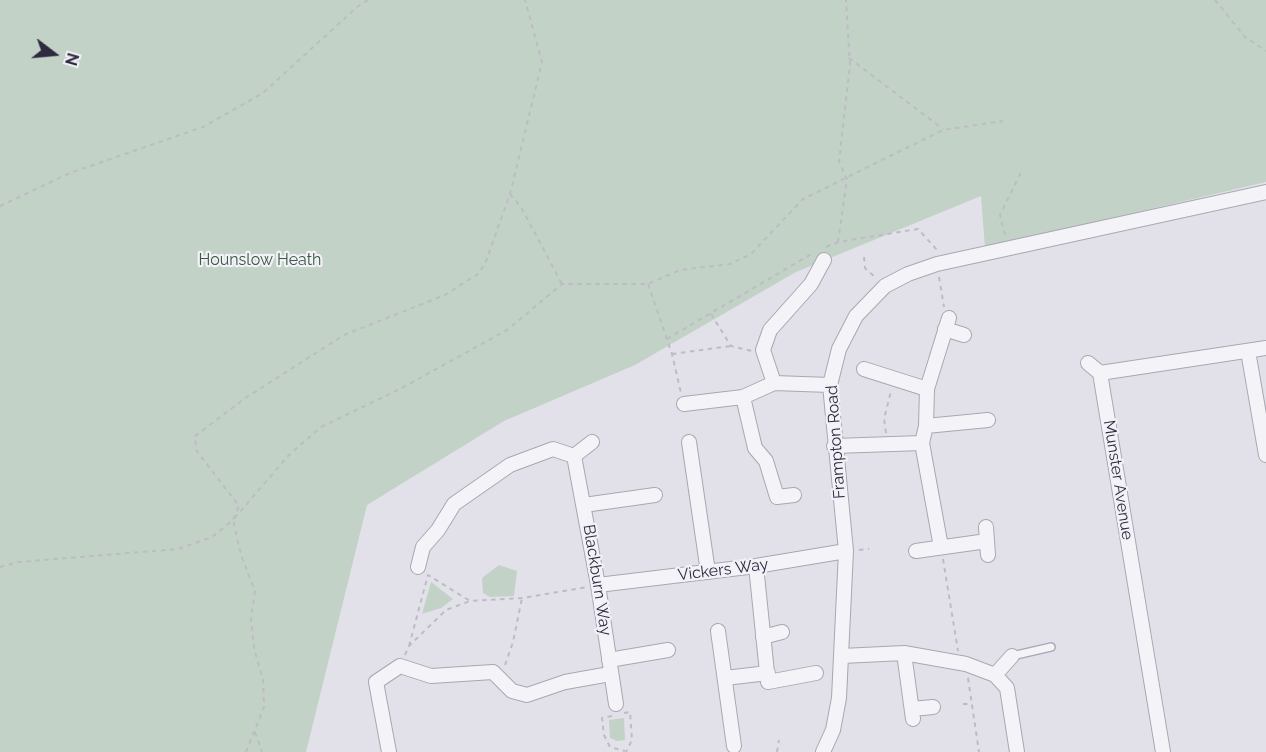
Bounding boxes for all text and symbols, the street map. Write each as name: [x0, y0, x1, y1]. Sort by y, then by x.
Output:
north arrow: [24, 24, 84, 84]
text: N: [61, 51, 83, 68]
park label: Hounslow Heath: [199, 250, 321, 270]
street label: Frampton Road: [822, 384, 850, 500]
street label: Munster Avenue: [1099, 419, 1137, 541]
street label: Blackburn Way: [579, 523, 615, 637]
street label: Vickers Way: [677, 555, 769, 585]

